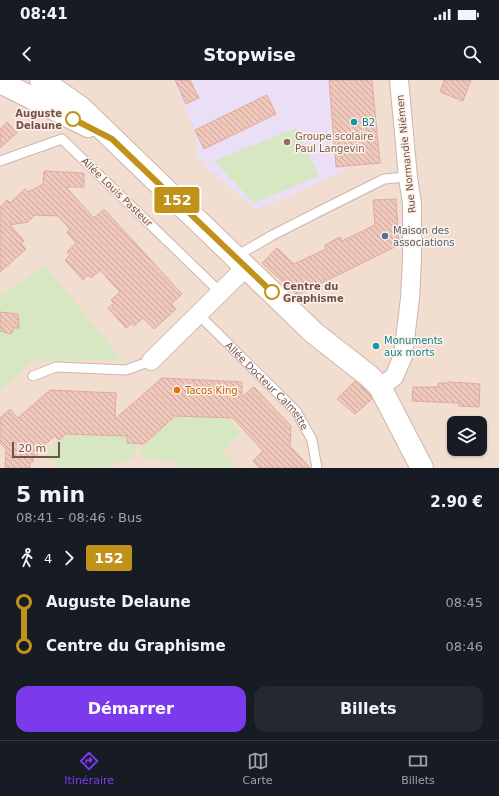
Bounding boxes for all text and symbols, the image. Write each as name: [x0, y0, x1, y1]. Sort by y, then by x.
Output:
text: 08:41: [20, 5, 68, 23]
icon: back: [16, 43, 38, 65]
icon: search: [461, 43, 483, 65]
text: Stopwise: [203, 44, 296, 65]
street label: Rue Normandie Niémen: [394, 94, 418, 214]
place label: Auguste Delaune: [15, 108, 62, 131]
marker: Auguste Delaune: [65, 111, 81, 127]
marker: B2: [349, 117, 359, 127]
place label: B2: [362, 117, 375, 128]
place label: Groupe scolaire Paul Langevin: [295, 131, 373, 154]
marker: Groupe scolaire Paul Langevin: [282, 137, 292, 147]
street label: Allée Louis Pasteur: [79, 155, 155, 229]
line badge: 152: [154, 187, 200, 213]
text: 152: [162, 192, 192, 208]
place label: Maison des associations: [393, 225, 454, 248]
marker: Maison des associations: [380, 231, 390, 241]
place label: Centre du Graphisme: [283, 281, 344, 304]
marker: Centre du Graphisme: [264, 284, 280, 300]
place label: Monuments aux morts: [384, 335, 443, 358]
street label: Allée Docteur Calmette: [224, 339, 311, 432]
marker: Monuments aux morts: [371, 341, 381, 351]
marker: Tacos King: [172, 385, 182, 395]
place label: Tacos King: [184, 385, 238, 396]
map controls: [447, 416, 487, 456]
button: layers: [447, 416, 487, 456]
scale bar: [12, 440, 60, 459]
text: 20 m: [18, 442, 46, 455]
text: 5 min: [16, 482, 85, 507]
text: 2.90 €: [430, 493, 483, 511]
text: 08:41 – 08:46 · Bus: [16, 510, 142, 525]
icon: walk: [16, 547, 38, 569]
icon: forward: [58, 547, 80, 569]
text: 152: [94, 550, 124, 566]
text: 4: [44, 551, 52, 566]
text: Auguste Delaune: [46, 593, 191, 611]
text: 08:45: [446, 595, 483, 610]
text: Centre du Graphisme: [46, 637, 226, 655]
text: 08:46: [446, 639, 483, 654]
button: Démarrer: [16, 686, 246, 732]
button: Billets: [254, 686, 483, 732]
tab: Itinéraire: [64, 750, 114, 787]
tab: Carte: [243, 750, 273, 787]
tab: Billets: [401, 750, 435, 787]

